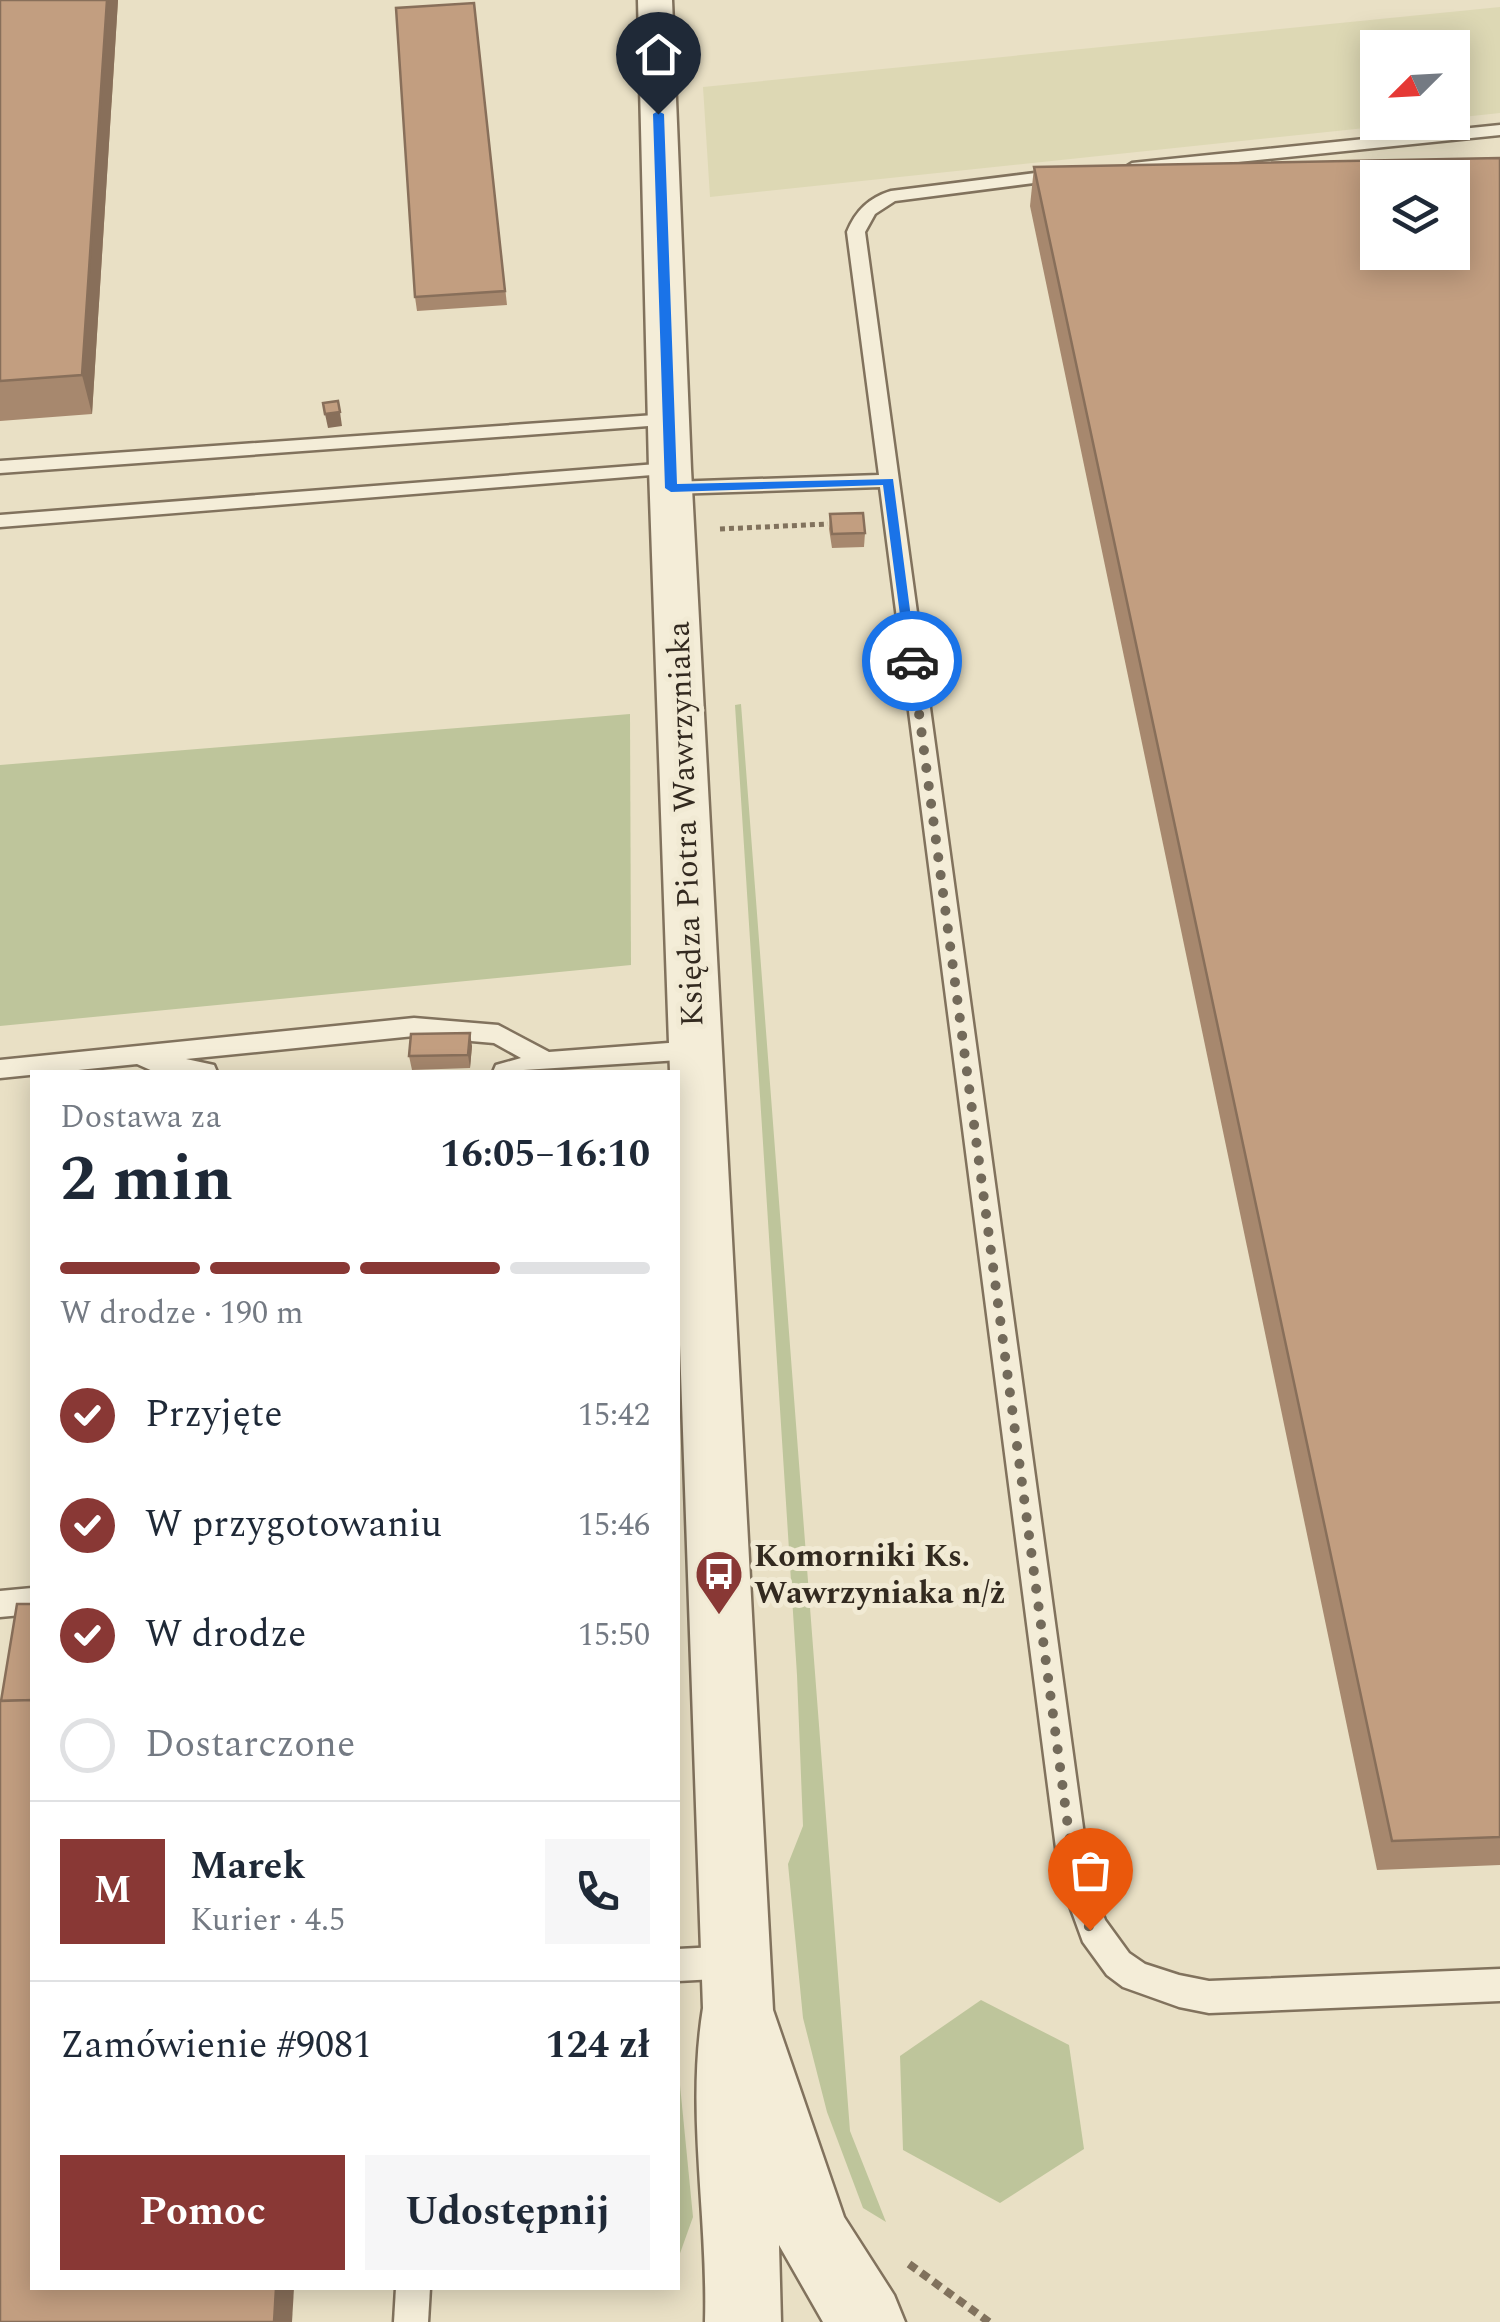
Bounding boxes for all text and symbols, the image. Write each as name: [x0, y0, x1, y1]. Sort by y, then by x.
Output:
pin: [616, 12, 701, 115]
icon: home: [631, 27, 686, 82]
north arrow: [1360, 30, 1470, 140]
map controls: [1360, 30, 1470, 270]
button: layers: [1360, 160, 1470, 270]
courier: [862, 611, 962, 711]
street label: Księdza Piotra Wawrzyniaka: [654, 620, 718, 1028]
icon: car: [885, 634, 940, 689]
text: Dostawa za: [60, 1093, 221, 1142]
text: 16:05–16:10: [440, 1126, 650, 1184]
text: 2 min: [60, 1130, 233, 1229]
text: W drodze · 190 m: [60, 1289, 303, 1338]
text: Przyjęte: [145, 1386, 283, 1444]
icon: check: [60, 1388, 115, 1443]
text: 15:42: [578, 1391, 650, 1440]
text: W przygotowaniu: [145, 1496, 442, 1554]
icon: check: [60, 1498, 115, 1553]
text: 15:46: [578, 1501, 650, 1550]
place label: Komorniki Ks. Wawrzyniaka n/ż: [754, 1532, 1006, 1618]
bus stop icon: Komorniki Ks. Wawrzyniaka n/ż: [693, 1548, 745, 1616]
text: W drodze: [145, 1606, 306, 1664]
icon: check: [60, 1608, 115, 1663]
text: 15:50: [578, 1611, 650, 1660]
text: Dostarczone: [145, 1716, 355, 1774]
pin: [1048, 1828, 1133, 1931]
text: Marek: [190, 1838, 305, 1896]
button: phone: [545, 1839, 650, 1944]
icon: bag: [1063, 1843, 1118, 1898]
text: M: [94, 1862, 131, 1920]
text: Kurier · 4.5: [190, 1896, 345, 1945]
text: Zamówienie #9081: [60, 2017, 372, 2075]
text: 124 zł: [545, 2017, 650, 2075]
button: Pomoc: [60, 2155, 345, 2270]
button: Udostępnij: [365, 2155, 650, 2270]

